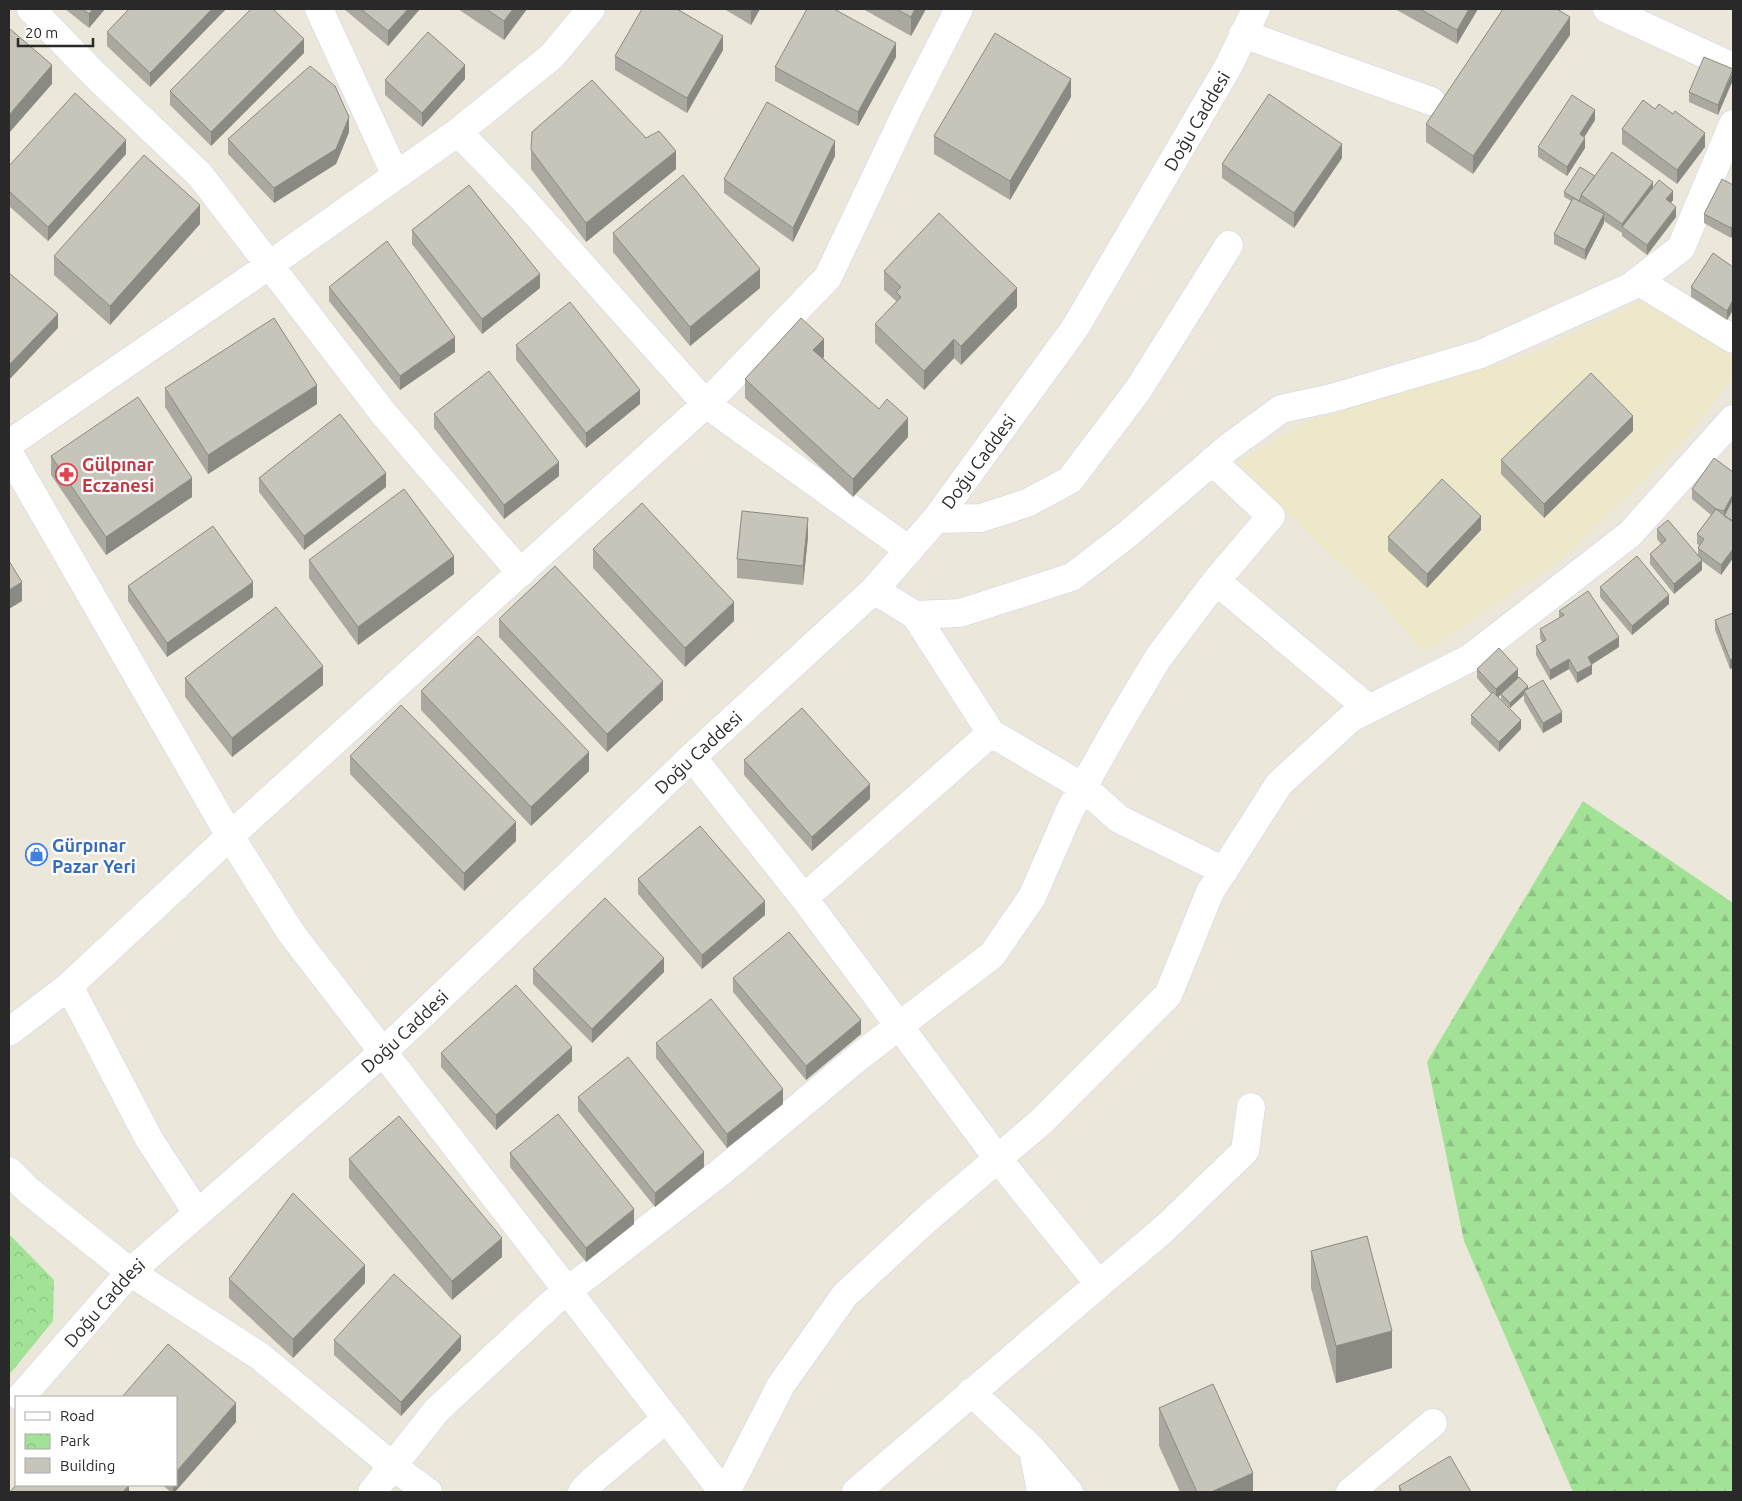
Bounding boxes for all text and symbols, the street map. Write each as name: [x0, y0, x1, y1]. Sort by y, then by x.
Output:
scale bar: [18, 15, 92, 47]
text: 20 m: [25, 24, 58, 41]
street label: Doğu Caddesi: [1160, 68, 1233, 174]
street label: Doğu Caddesi: [937, 410, 1019, 512]
place label: Gülpınar Eczanesi: [82, 454, 155, 495]
pharmacy icon: Gülpınar Eczanesi: [54, 462, 78, 486]
street label: Doğu Caddesi: [650, 707, 746, 797]
place label: Gürpınar Pazar Yeri: [52, 835, 136, 876]
shop icon: Gürpınar Pazar Yeri: [24, 843, 48, 867]
street label: Doğu Caddesi: [357, 986, 452, 1077]
street label: Doğu Caddesi: [60, 1254, 149, 1351]
legend: [15, 1396, 178, 1486]
text: Road: [60, 1407, 95, 1424]
text: Park: [60, 1432, 90, 1449]
text: Building: [60, 1457, 115, 1474]

